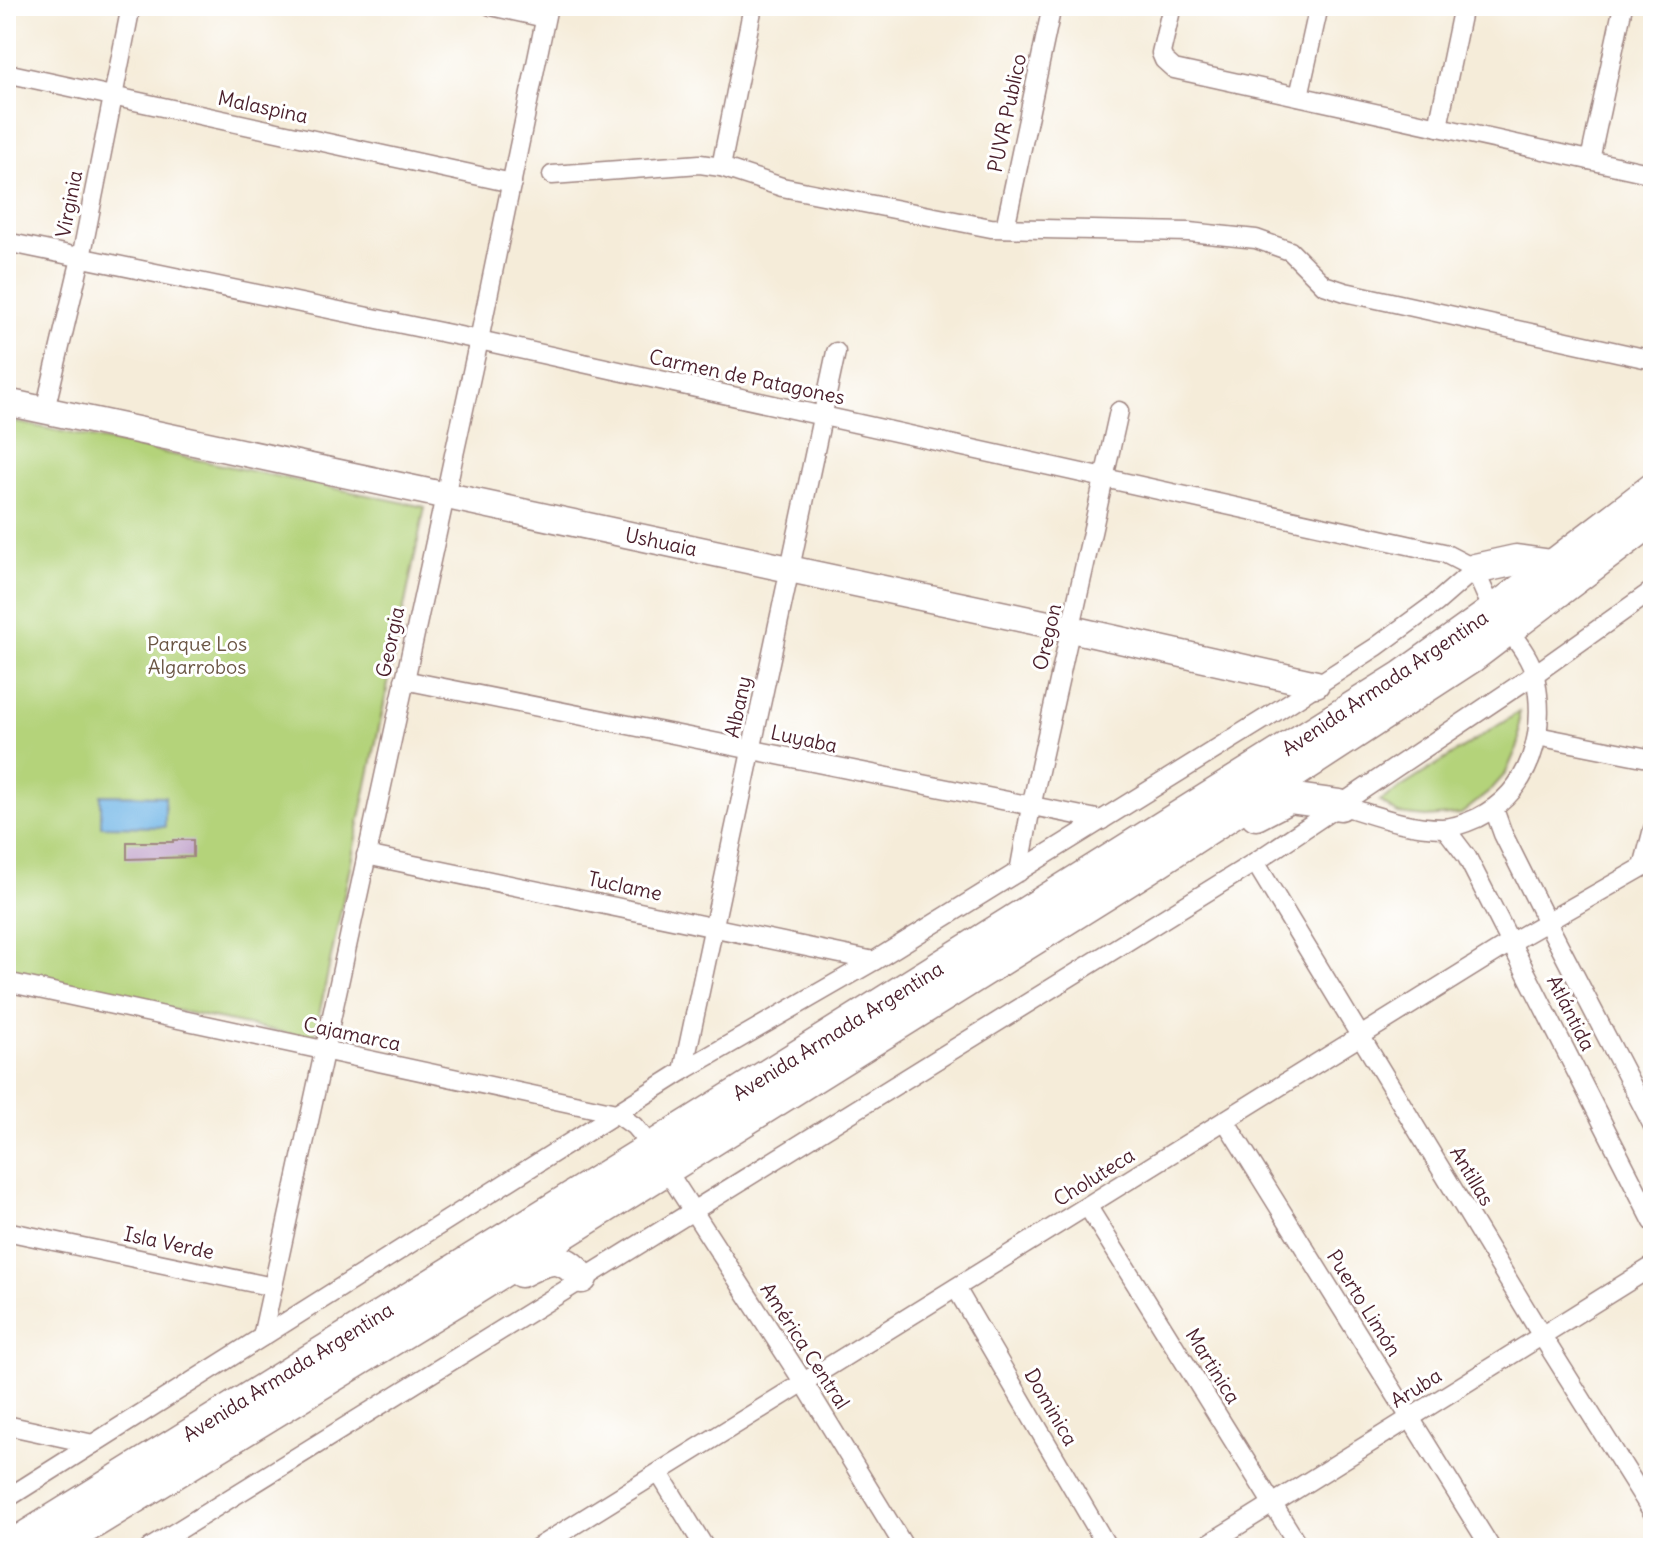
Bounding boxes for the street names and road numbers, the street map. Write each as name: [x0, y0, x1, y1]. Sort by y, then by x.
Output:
street label: PUVR Publico: [982, 51, 1031, 174]
street label: Malaspina: [216, 85, 310, 128]
street label: Virginia: [50, 168, 87, 240]
street label: Carmen de Patagones: [647, 344, 847, 409]
street label: Ushuaia: [623, 522, 699, 561]
street label: Oregon: [1027, 601, 1066, 673]
street label: Georgia: [370, 604, 409, 679]
street label: Avenida Armada Argentina: [1277, 604, 1493, 761]
street label: Albany: [719, 674, 756, 740]
street label: Luyaba: [769, 719, 840, 758]
street label: Tuclame: [586, 865, 664, 906]
street label: Avenida Armada Argentina: [728, 955, 948, 1106]
street label: Atlántida: [1542, 971, 1601, 1055]
street label: Cajamarca: [301, 1011, 403, 1056]
street label: Antillas: [1445, 1141, 1500, 1210]
street label: Choluteca: [1049, 1142, 1139, 1211]
street label: Isla Verde: [122, 1221, 216, 1264]
street label: Puerto Limón: [1322, 1245, 1407, 1361]
street label: América Central: [755, 1278, 855, 1414]
street label: Avenida Armada Argentina: [178, 1296, 398, 1447]
street label: Martinica: [1180, 1323, 1246, 1408]
street label: Aruba: [1386, 1362, 1446, 1413]
street label: Dominica: [1019, 1364, 1083, 1450]

